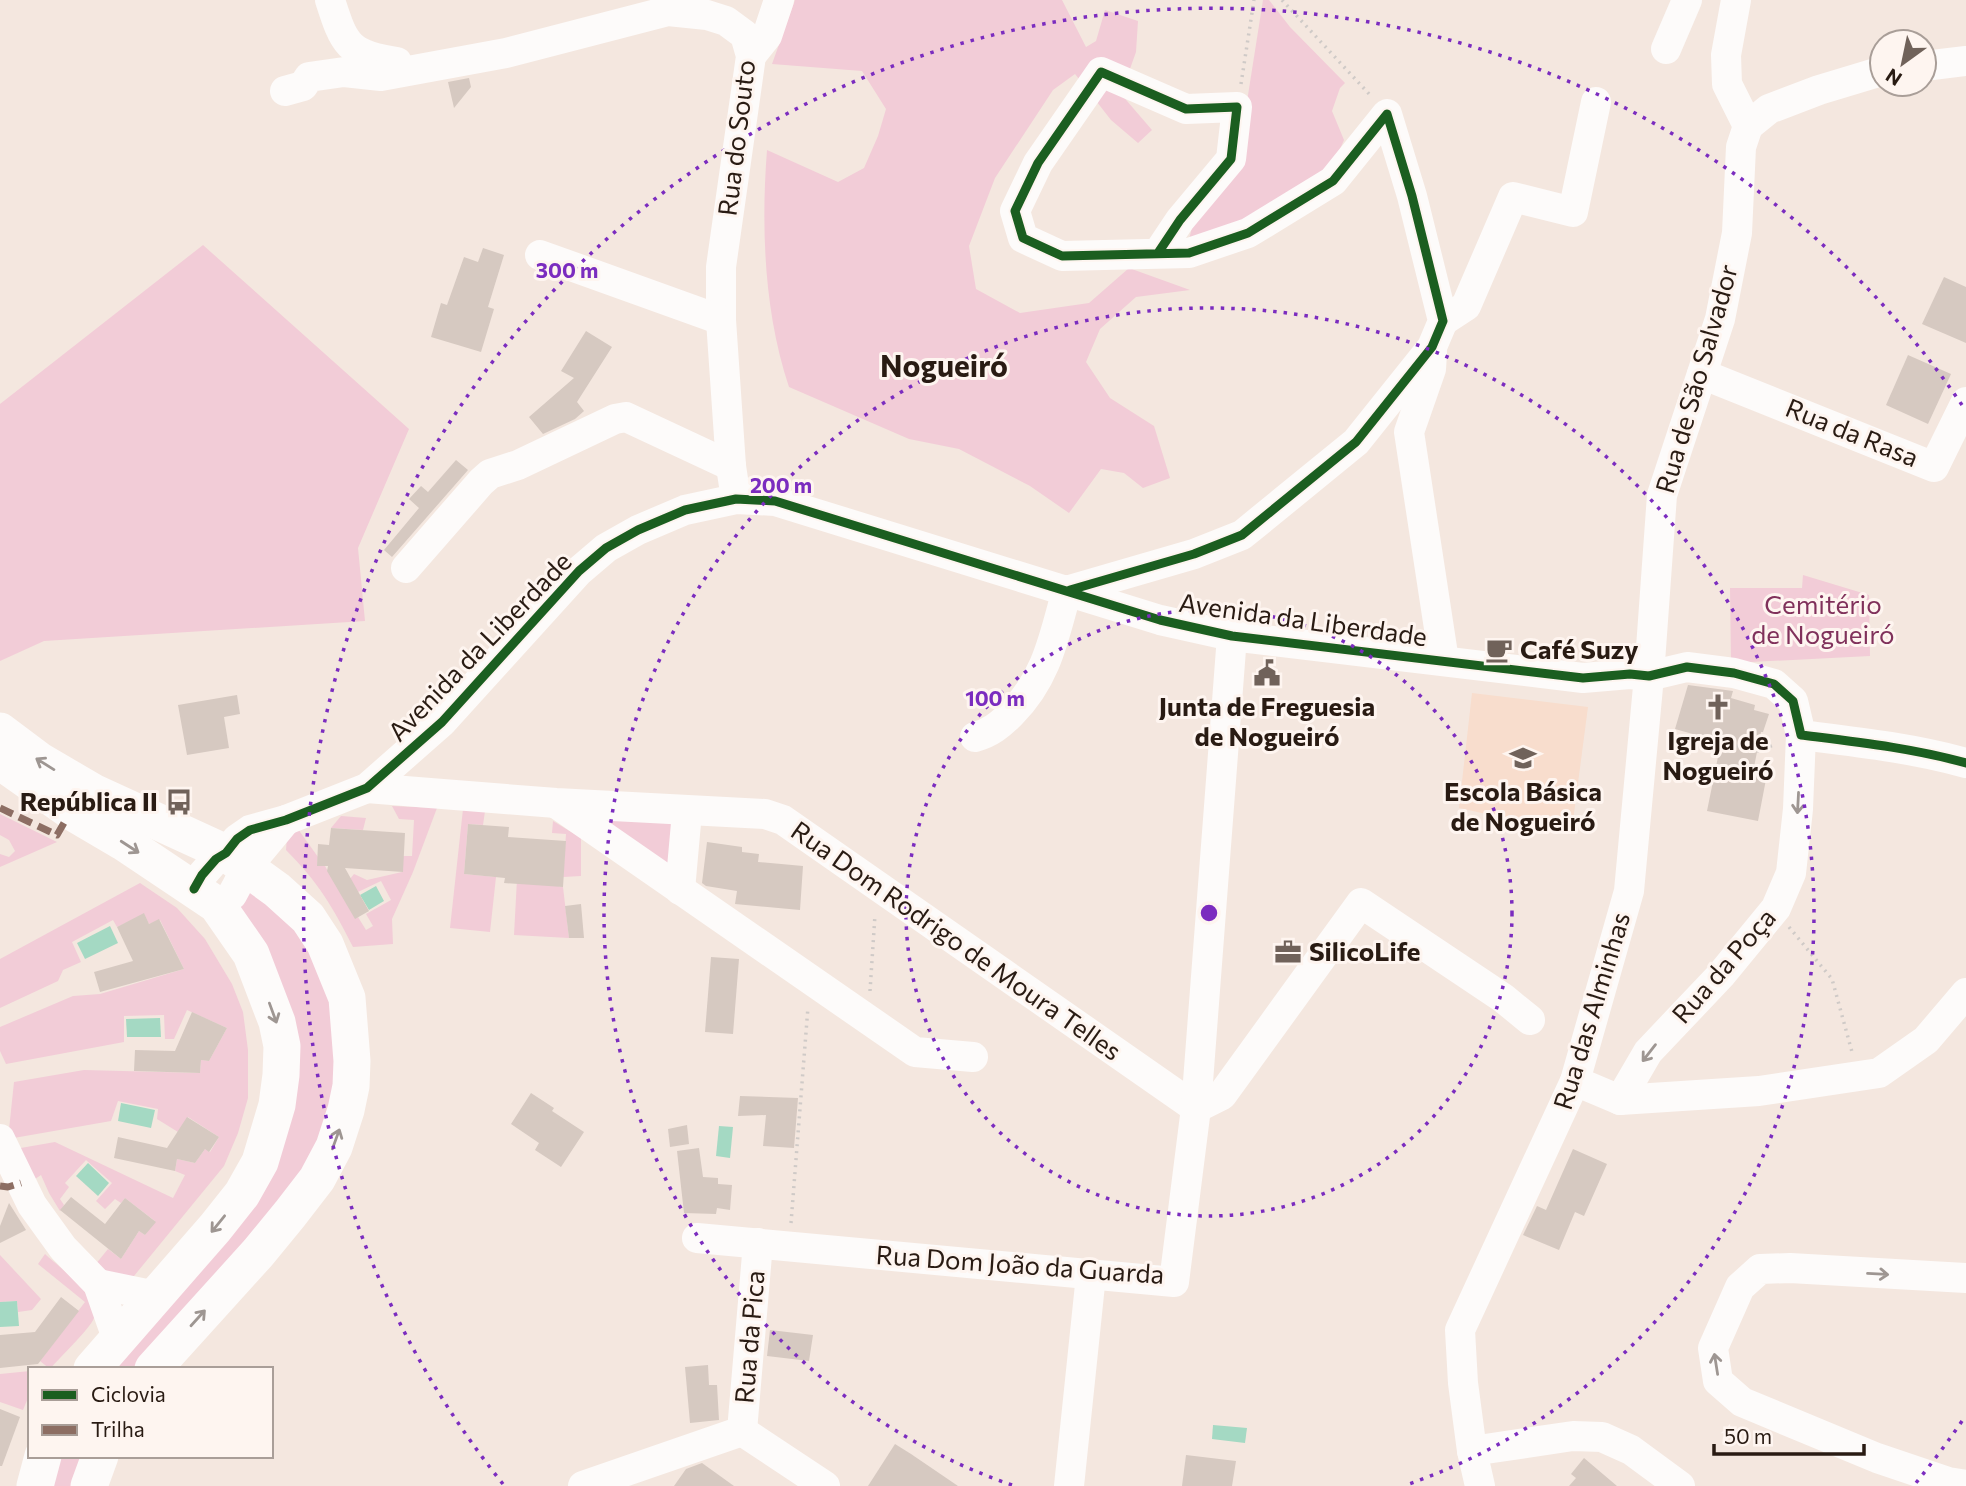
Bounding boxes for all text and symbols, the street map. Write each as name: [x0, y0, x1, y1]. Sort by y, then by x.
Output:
north arrow: [1868, 28, 1938, 98]
street label: Rua do Souto: [711, 58, 760, 218]
text: N: [1881, 64, 1906, 91]
text: 300 m: [536, 257, 598, 282]
street label: Rua de São Salvador: [1648, 261, 1743, 496]
district label: Nogueiró: [880, 346, 1008, 383]
street label: Rua da Rasa: [1782, 391, 1923, 472]
text: 200 m: [750, 472, 812, 497]
street label: Avenida da Liberdade: [381, 545, 577, 747]
street label: Avenida da Liberdade: [1177, 586, 1429, 651]
park label: Cemitério de Nogueiró: [1751, 588, 1895, 649]
place label: Café Suzy: [1520, 633, 1638, 664]
cafe icon: Café Suzy: [1484, 635, 1514, 665]
public building icon: Junta de Freguesia de Nogueiró: [1252, 658, 1282, 688]
text: 100 m: [965, 685, 1025, 710]
place label: Junta de Freguesia de Nogueiró: [1159, 690, 1375, 751]
church icon: Igreja de Nogueiró: [1703, 692, 1733, 722]
place label: Igreja de Nogueiró: [1663, 724, 1774, 785]
school or university icon: Escola Básica de Nogueiró: [1508, 743, 1538, 773]
one-way arrow: [36, 756, 56, 770]
place label: Escola Básica de Nogueiró: [1444, 775, 1602, 836]
place label: República II: [20, 785, 158, 816]
bus stop icon: República II: [164, 787, 194, 817]
one-way arrow: [1792, 792, 1805, 815]
street label: Rua Dom Rodrigo de Moura Telles: [786, 814, 1128, 1066]
one-way arrow: [120, 840, 140, 854]
centre of rings: [1197, 901, 1221, 925]
street label: Rua da Poça: [1665, 901, 1781, 1029]
street label: Rua das Alminhas: [1546, 908, 1635, 1113]
place label: SilicoLife: [1309, 935, 1421, 966]
office icon: SilicoLife: [1273, 937, 1303, 967]
one-way arrow: [268, 1002, 281, 1024]
one-way arrow: [1641, 1043, 1656, 1061]
one-way arrow: [331, 1128, 344, 1150]
one-way arrow: [210, 1214, 226, 1232]
street label: Rua Dom João da Guarda: [875, 1238, 1165, 1289]
one-way arrow: [1866, 1268, 1888, 1281]
street label: Rua da Pica: [727, 1269, 770, 1405]
one-way arrow: [190, 1310, 207, 1327]
one-way arrow: [1709, 1353, 1722, 1375]
legend: [28, 1367, 273, 1458]
text: Ciclovia: [91, 1381, 166, 1406]
scale bar: [1714, 1412, 1864, 1456]
text: Trilha: [91, 1416, 145, 1441]
text: 50 m: [1724, 1423, 1772, 1448]

